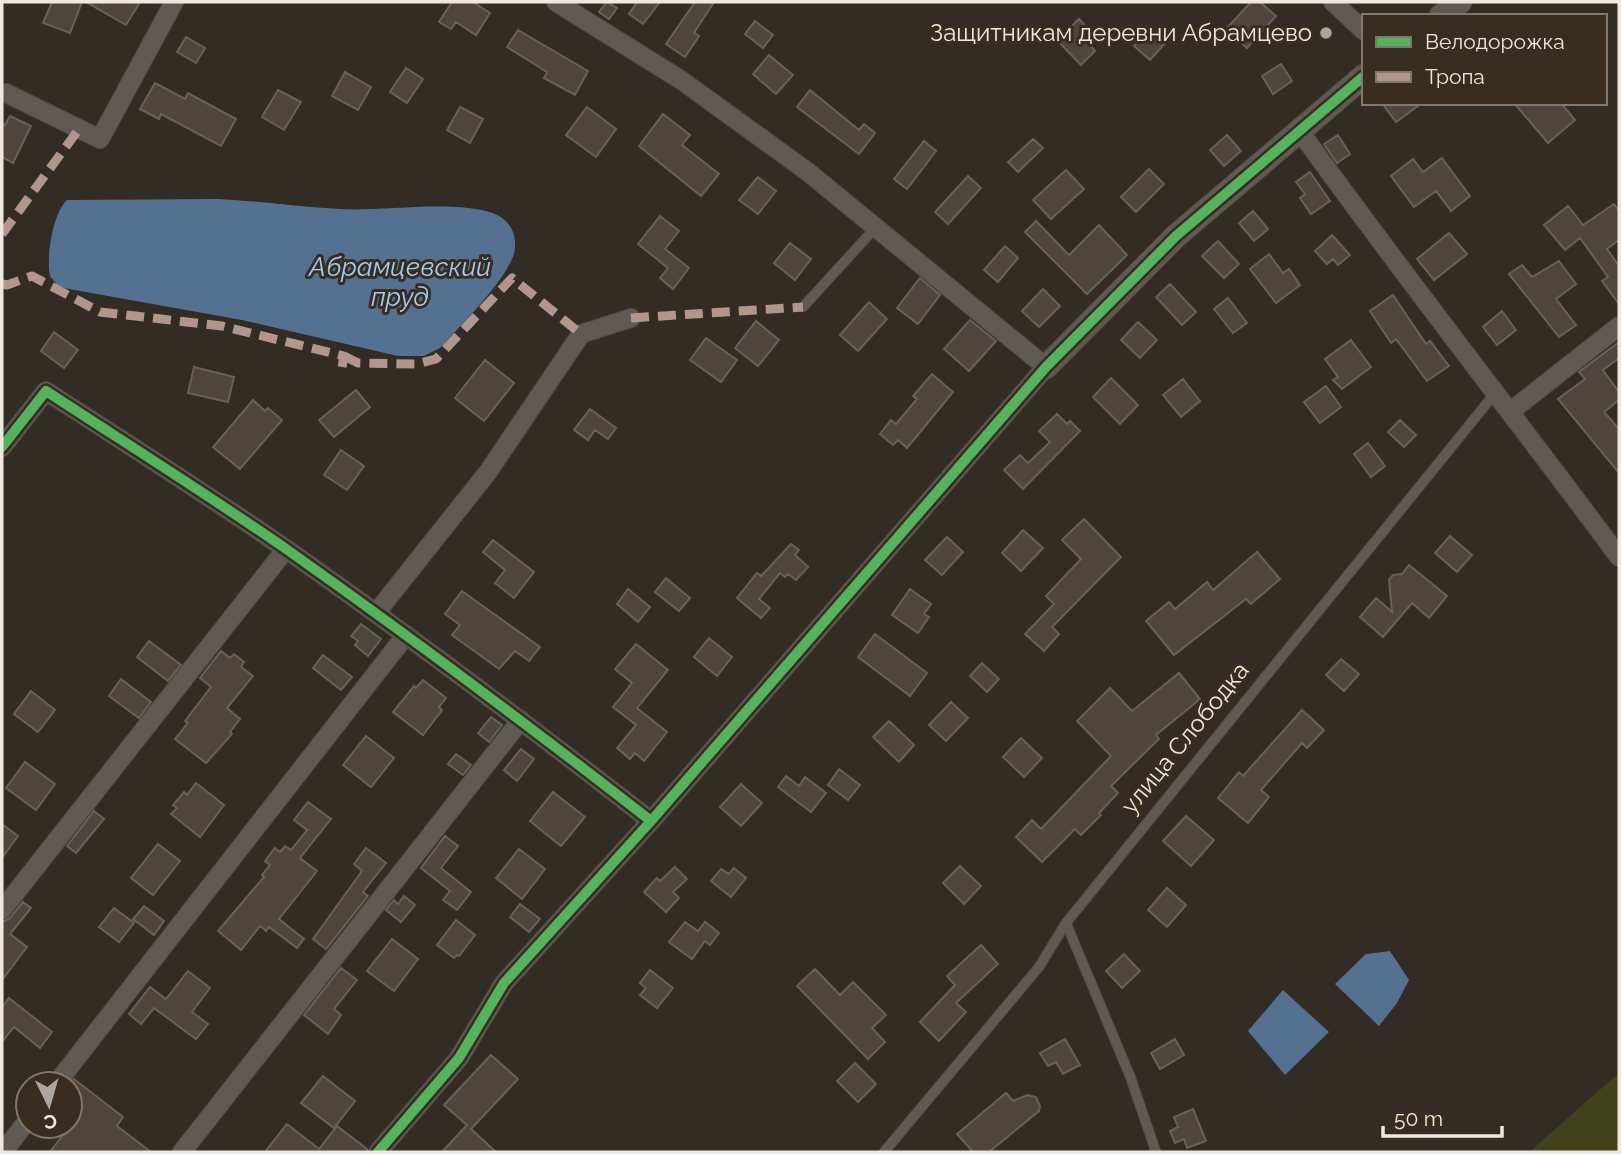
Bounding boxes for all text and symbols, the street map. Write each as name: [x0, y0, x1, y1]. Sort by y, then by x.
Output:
legend: [1362, 14, 1607, 105]
place label: Защитникам деревни Абрамцево: [930, 18, 1312, 47]
marker: Защитникам деревни Абрамцево: [1318, 25, 1334, 41]
text: Велодорожка: [1425, 29, 1565, 54]
text: Тропа: [1425, 64, 1485, 89]
water label: Абрамцевский пруд: [307, 252, 491, 312]
street label: улица Слободка: [1115, 656, 1255, 819]
north arrow: [14, 1070, 84, 1140]
scale bar: [1383, 1094, 1502, 1138]
text: 50 m: [1394, 1106, 1443, 1131]
text: С: [43, 1110, 58, 1133]

